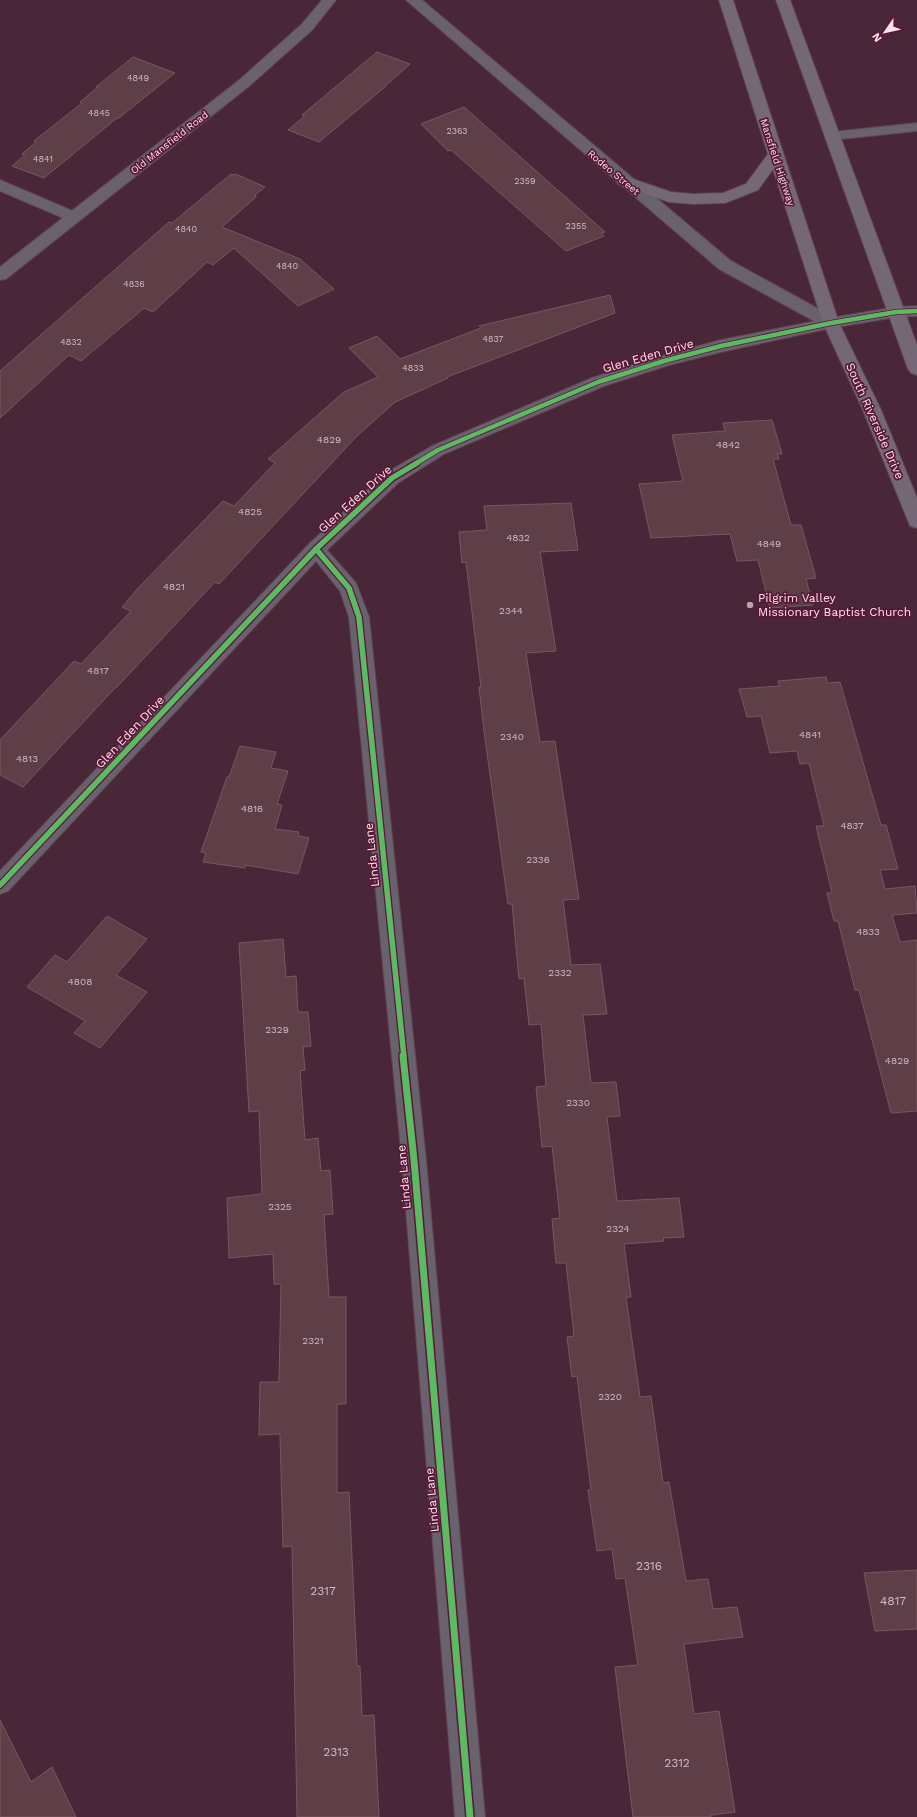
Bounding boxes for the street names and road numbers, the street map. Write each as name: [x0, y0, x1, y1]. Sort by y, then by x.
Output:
street label: Old Mansfield Road: [128, 109, 210, 176]
street label: Mansfield Highway: [758, 117, 797, 208]
street label: Rodeo Street: [586, 148, 642, 198]
street label: Glen Eden Drive: [601, 336, 695, 376]
street label: South Riverside Drive: [843, 361, 907, 481]
street label: Glen Eden Drive: [315, 462, 395, 536]
street label: Glen Eden Drive: [93, 693, 167, 771]
street label: Linda Lane: [362, 822, 382, 888]
street label: Linda Lane: [394, 1144, 414, 1210]
street label: Linda Lane: [422, 1467, 442, 1533]

